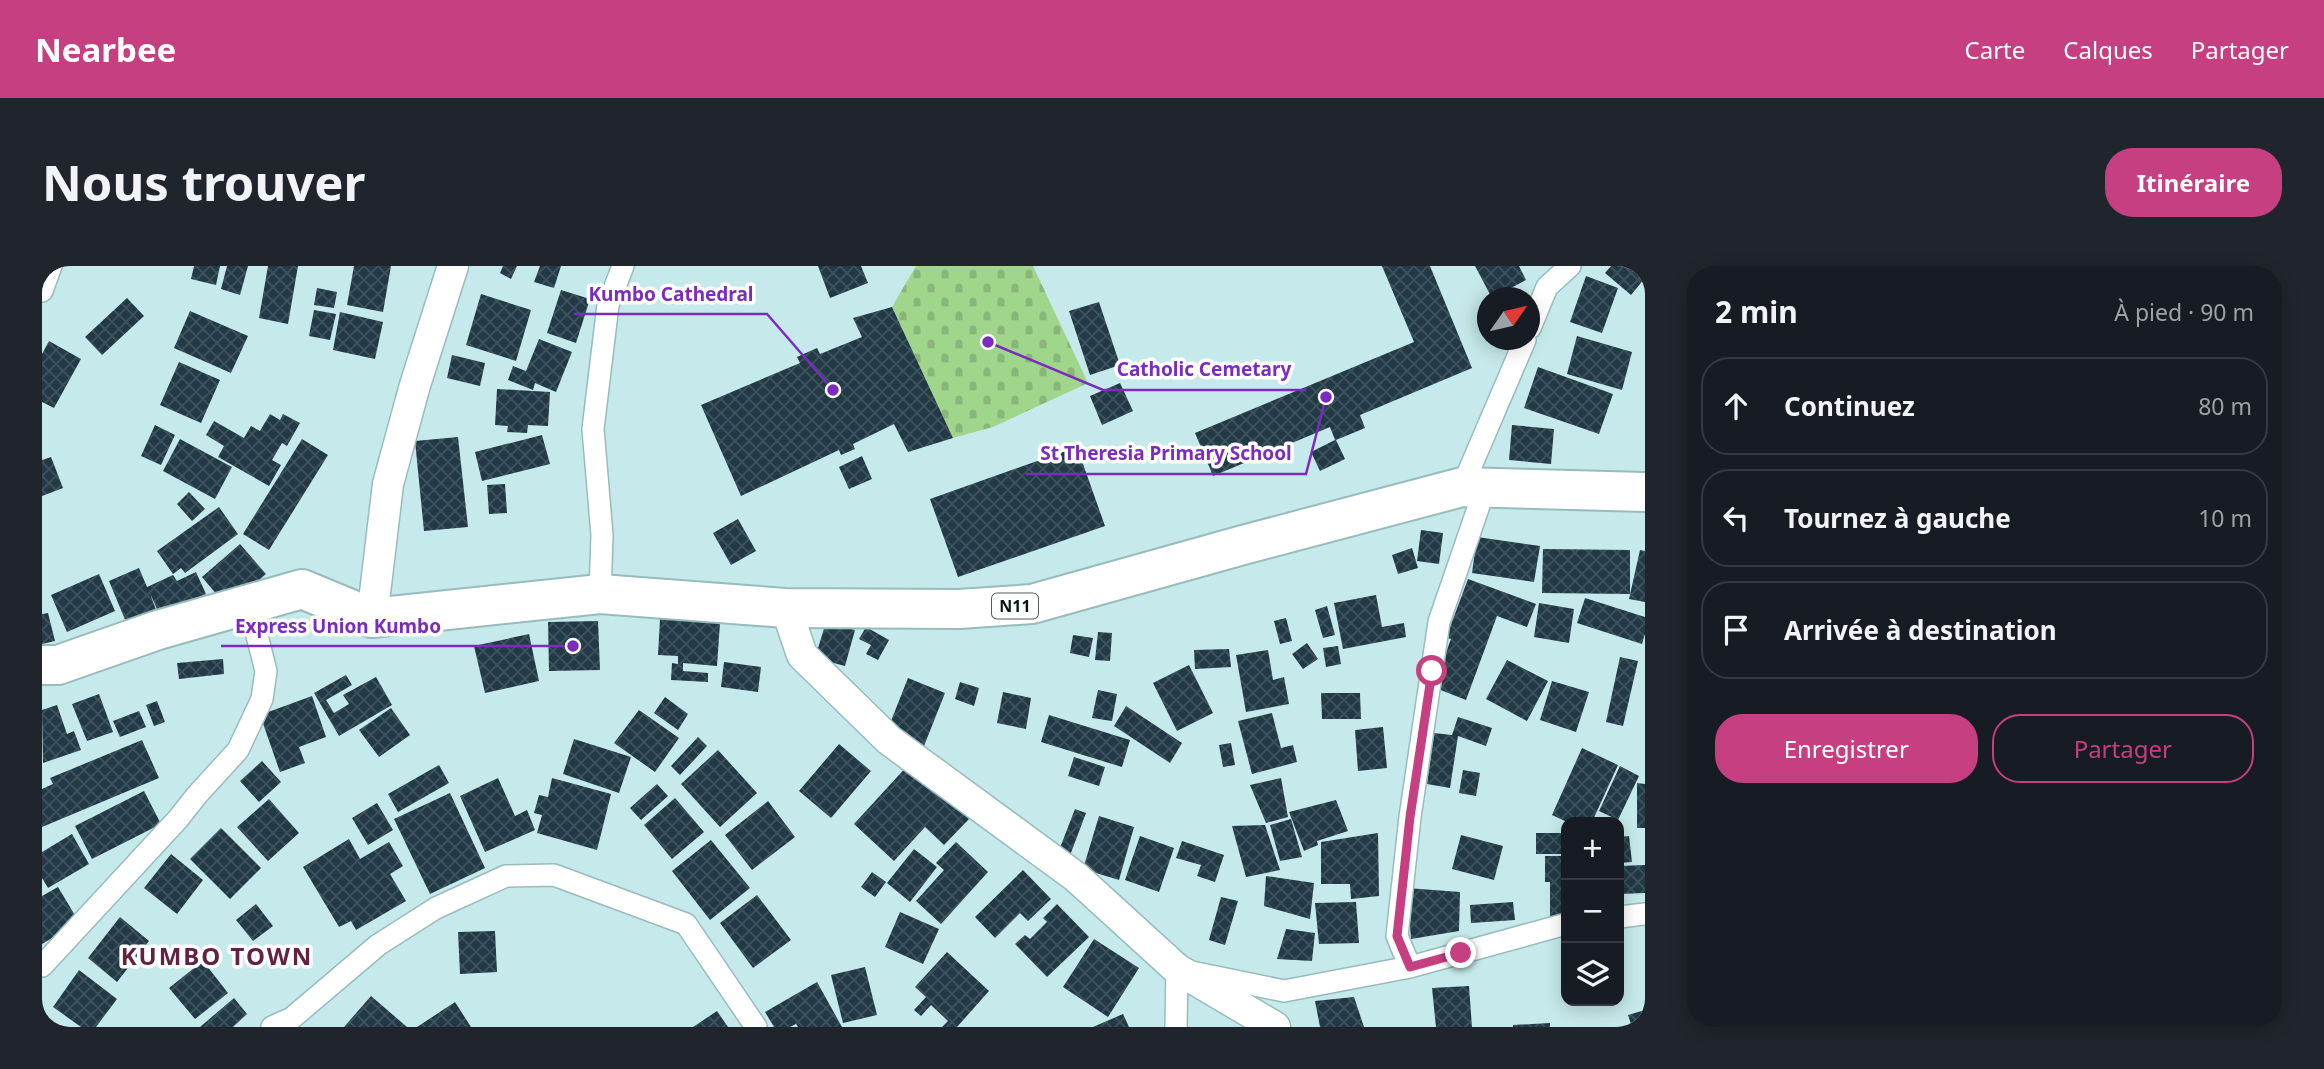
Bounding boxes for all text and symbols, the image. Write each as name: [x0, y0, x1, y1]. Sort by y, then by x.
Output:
text: Nearbee: [35, 27, 176, 72]
text: Carte: [1965, 33, 2025, 66]
text: Calques: [2063, 33, 2153, 66]
text: Partager: [2191, 33, 2289, 66]
button: Itinéraire: [2105, 148, 2282, 217]
text: Nous trouver: [42, 149, 365, 215]
callout: Kumbo Cathedral: [574, 274, 767, 314]
text: Kumbo Cathedral: [589, 281, 754, 307]
north arrow: [1477, 287, 1540, 350]
text: 2 min: [1715, 291, 1798, 332]
text: À pied · 90 m: [2114, 296, 2254, 328]
callout: Catholic Cemetary: [1103, 350, 1306, 390]
text: Catholic Cemetary: [1117, 356, 1291, 382]
icon: ahead: [1717, 387, 1755, 425]
text: Continuez: [1784, 388, 1915, 424]
text: 80 m: [2198, 390, 2252, 422]
callout: St Theresia Primary School: [1026, 434, 1306, 474]
text: St Theresia Primary School: [1040, 440, 1292, 466]
icon: left: [1717, 499, 1755, 537]
text: Tournez à gauche: [1784, 500, 2011, 536]
text: 10 m: [2198, 502, 2252, 534]
road number: N11: [992, 594, 1038, 618]
callout: Express Union Kumbo: [221, 606, 455, 646]
icon: arrive: [1717, 611, 1755, 649]
text: Arrivée à destination: [1784, 612, 2057, 648]
text: Express Union Kumbo: [235, 613, 441, 639]
route start: [1416, 655, 1447, 686]
button: Enregistrer: [1715, 714, 1978, 783]
button: Partager: [1992, 714, 2254, 783]
map controls: [1561, 817, 1624, 1006]
button: +: [1561, 817, 1624, 880]
button: −: [1561, 880, 1624, 943]
route end: [1445, 937, 1476, 968]
district label: KUMBO TOWN: [121, 939, 313, 972]
button: layers: [1561, 943, 1624, 1006]

